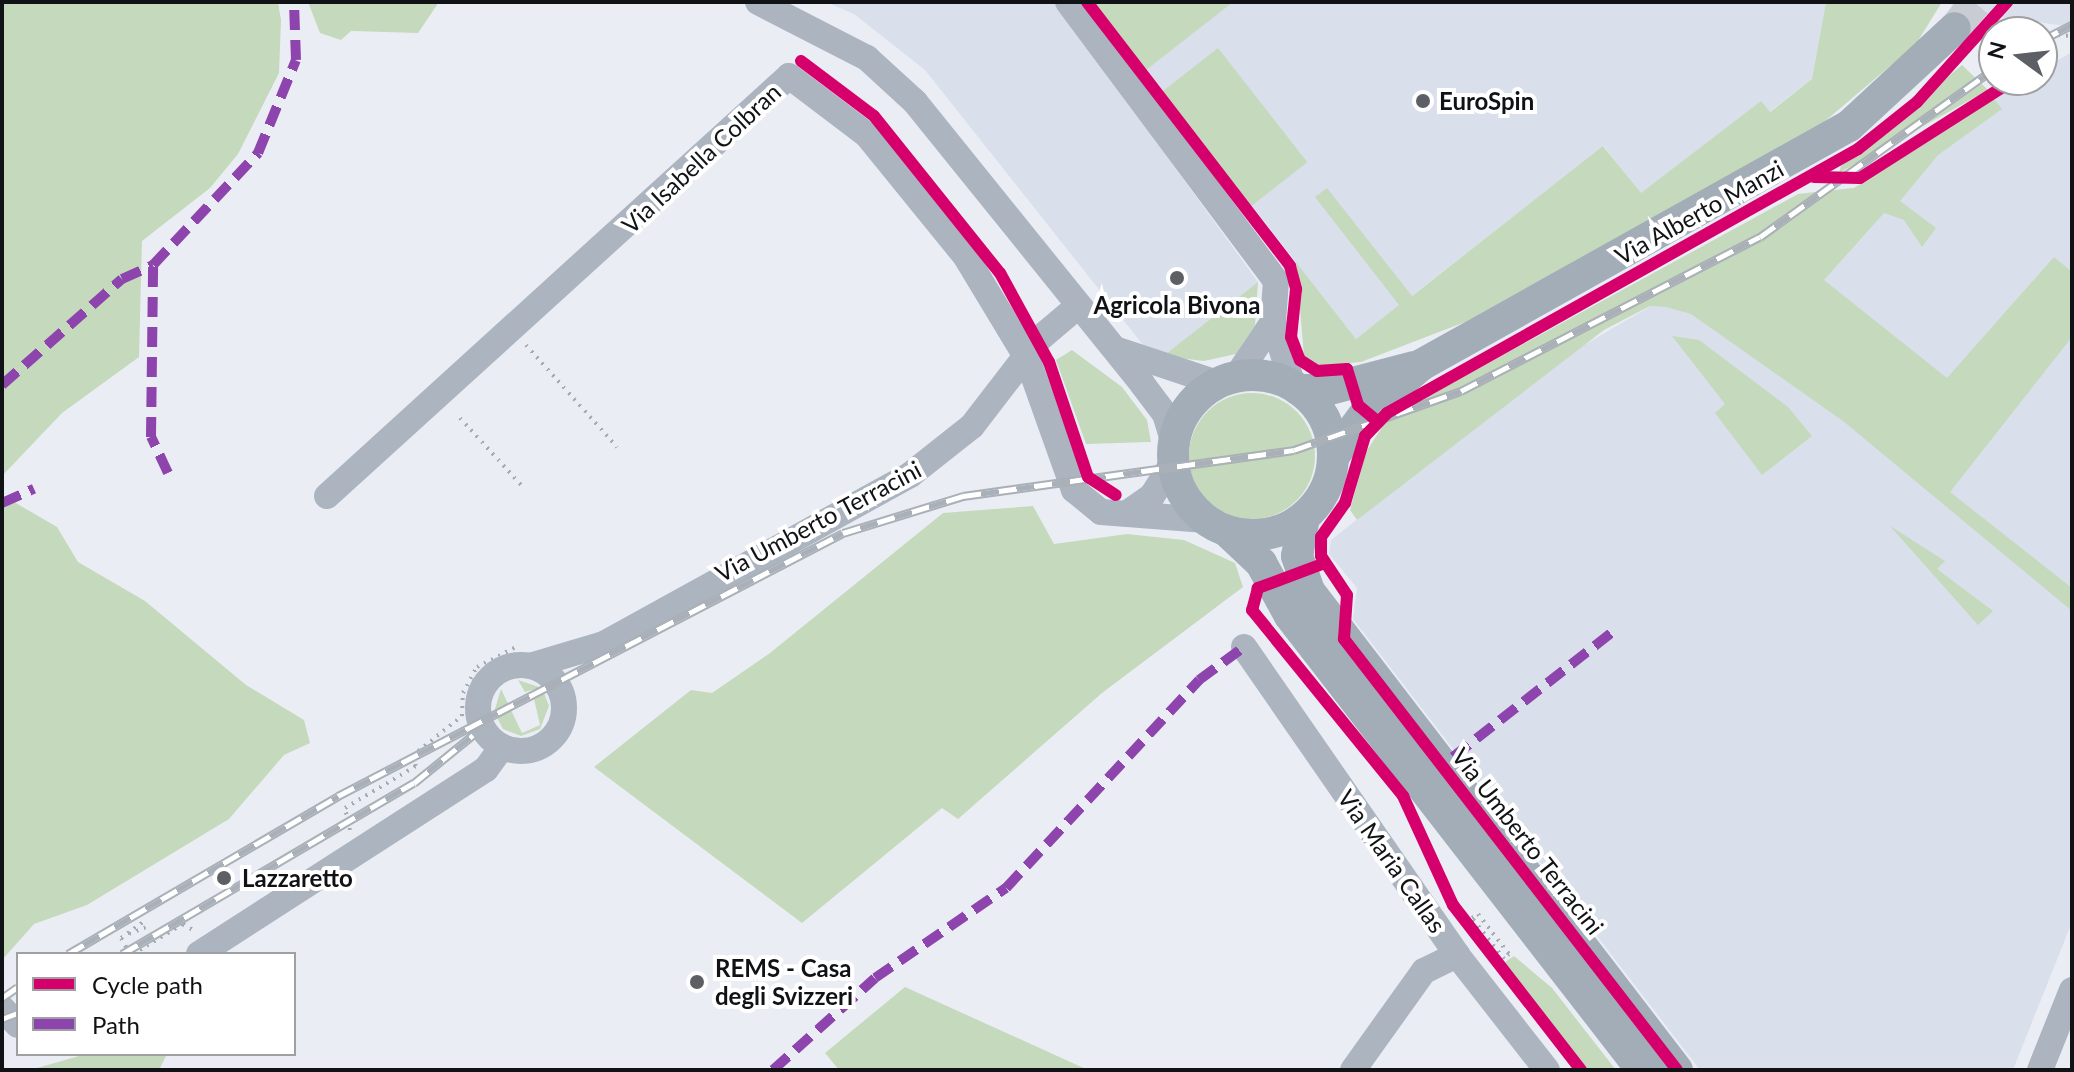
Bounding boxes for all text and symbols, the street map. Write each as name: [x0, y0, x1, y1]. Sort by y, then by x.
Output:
north arrow: [1978, 16, 2058, 96]
text: N: [1981, 39, 2011, 62]
street label: Via Isabella Colbran: [616, 77, 786, 239]
place label: EuroSpin: [1439, 87, 1534, 115]
marker: EuroSpin: [1414, 92, 1432, 110]
street label: Via Alberto Manzi: [1609, 154, 1789, 270]
marker: Agricola Bivona: [1168, 269, 1186, 287]
place label: Agricola Bivona: [1094, 291, 1260, 319]
street label: Via Umberto Terracini: [710, 454, 926, 588]
street label: Via Umberto Terracini: [1446, 742, 1610, 940]
street label: Via Maria Callas: [1332, 784, 1452, 938]
place label: Lazzaretto: [242, 864, 353, 892]
marker: Lazzaretto: [213, 867, 235, 889]
legend: [16, 952, 296, 1056]
place label: REMS - Casa degli Svizzeri: [715, 954, 853, 1010]
text: Cycle path: [92, 970, 203, 999]
marker: REMS - Casa degli Svizzeri: [686, 971, 708, 993]
text: Path: [92, 1010, 140, 1039]

